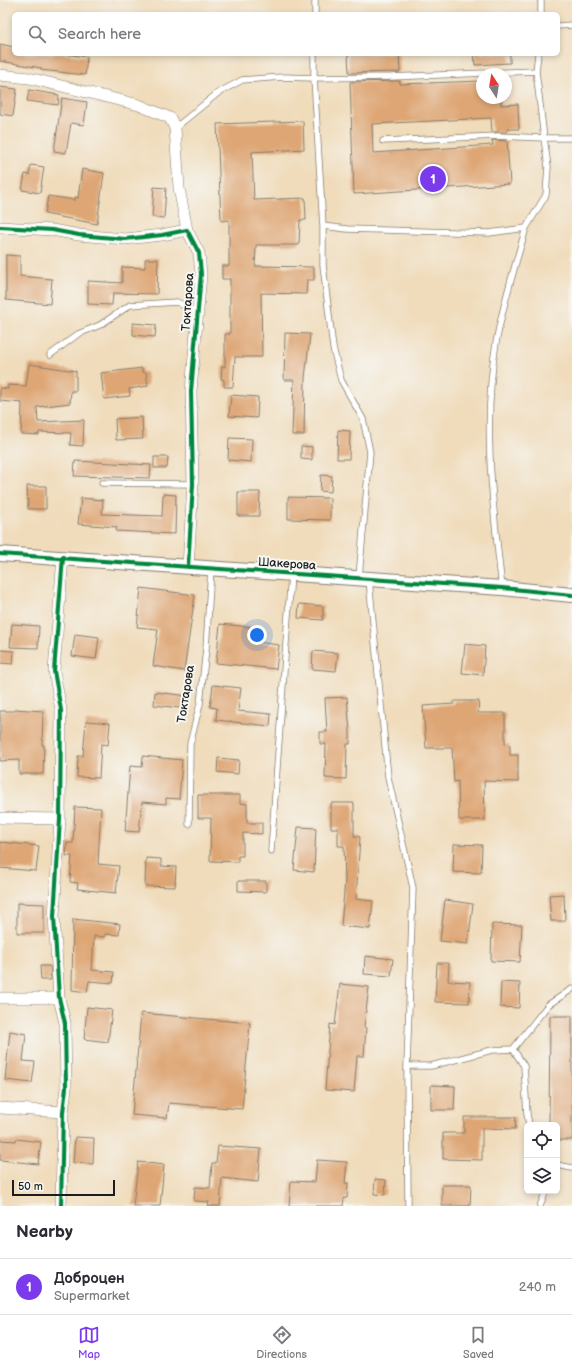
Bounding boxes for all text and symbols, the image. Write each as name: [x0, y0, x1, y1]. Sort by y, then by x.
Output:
search box: [12, 12, 560, 56]
icon: search: [26, 23, 48, 45]
text: Search here: [58, 25, 141, 44]
north arrow: [476, 68, 512, 104]
pin: 1: [420, 164, 446, 194]
street label: Токтарова: [178, 272, 198, 332]
street label: Шакерова: [257, 554, 317, 574]
your location: [247, 625, 267, 645]
street label: Токтарова: [174, 664, 198, 724]
map controls: [524, 1122, 560, 1194]
button: locate: [524, 1122, 560, 1158]
button: layers: [524, 1158, 560, 1194]
scale bar: [12, 1178, 115, 1197]
text: 50 m: [18, 1180, 43, 1193]
text: Nearby: [16, 1222, 73, 1242]
text: Доброцен: [54, 1269, 125, 1288]
text: 1: [26, 1279, 32, 1295]
text: 240 m: [519, 1279, 556, 1295]
text: Supermarket: [54, 1288, 130, 1304]
tab: Map: [78, 1324, 100, 1361]
tab: Directions: [256, 1324, 307, 1361]
tab: Saved: [463, 1324, 494, 1361]

